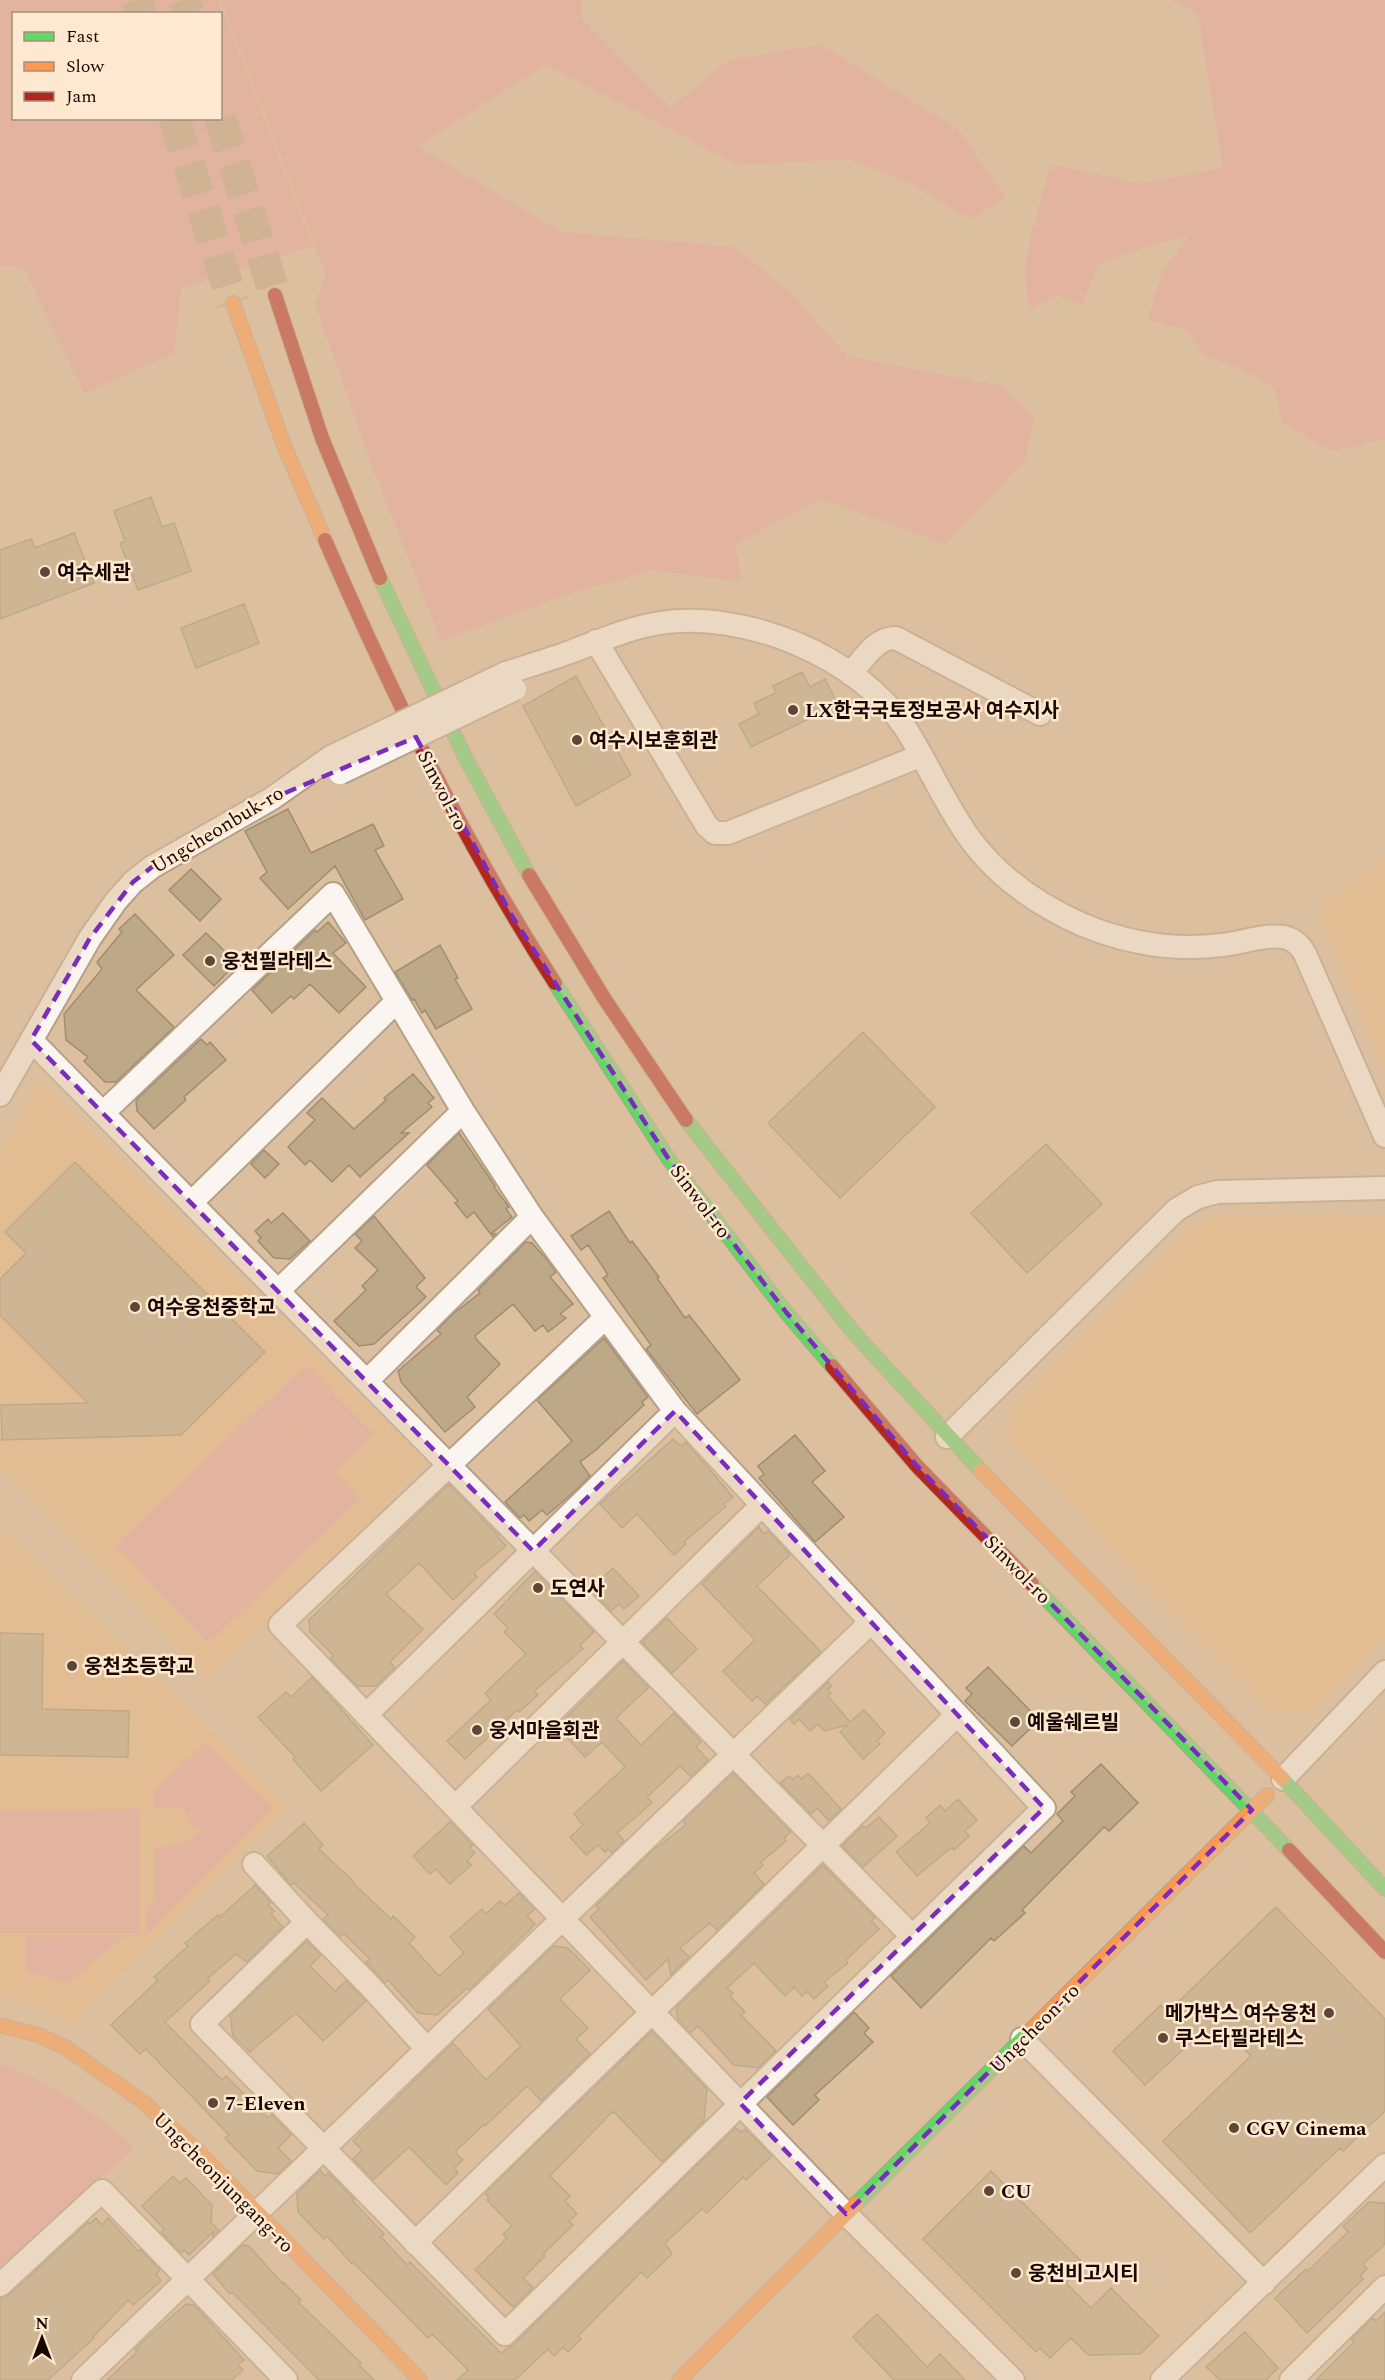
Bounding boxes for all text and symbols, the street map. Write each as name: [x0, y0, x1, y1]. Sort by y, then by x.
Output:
legend: [12, 12, 222, 120]
text: Fast: [66, 23, 99, 50]
text: Slow: [66, 53, 105, 80]
text: Jam: [66, 83, 97, 110]
place label: 여수세관: [57, 558, 131, 588]
marker: 여수세관: [38, 565, 52, 579]
place label: LX한국국토정보공사 여수지사: [805, 696, 1059, 726]
marker: LX한국국토정보공사 여수지사: [786, 703, 800, 717]
place label: 여수시보훈회관: [589, 726, 718, 756]
marker: 여수시보훈회관: [570, 733, 584, 747]
street label: Sinwol-ro: [409, 745, 475, 836]
street label: Ungcheonbuk-ro: [145, 778, 290, 881]
place label: 웅천필라테스: [222, 947, 332, 977]
marker: 웅천필라테스: [203, 954, 217, 968]
street label: Sinwol-ro: [662, 1158, 738, 1245]
place label: 여수웅천중학교: [147, 1293, 276, 1323]
marker: 여수웅천중학교: [128, 1300, 142, 1314]
street label: Sinwol-ro: [977, 1528, 1058, 1611]
place label: 도연사: [550, 1574, 605, 1604]
marker: 도연사: [531, 1581, 545, 1595]
place label: 웅천초등학교: [84, 1652, 194, 1682]
marker: 웅천초등학교: [65, 1659, 79, 1673]
place label: 예울쉐르빌: [1027, 1708, 1119, 1738]
marker: 예울쉐르빌: [1008, 1715, 1022, 1729]
place label: 웅서마을회관: [489, 1716, 600, 1746]
marker: 웅서마을회관: [470, 1723, 484, 1737]
street label: Ungcheon-ro: [983, 1977, 1087, 2081]
place label: 메가박스 여수웅천: [1165, 1999, 1317, 2029]
marker: 메가박스 여수웅천: [1322, 2006, 1336, 2020]
place label: 쿠스타필라테스: [1175, 2024, 1304, 2054]
marker: 쿠스타필라테스: [1156, 2031, 1170, 2045]
place label: 7-Eleven: [225, 2089, 306, 2119]
marker: 7-Eleven: [206, 2096, 220, 2110]
street label: Ungcheonjungang-ro: [146, 2105, 301, 2260]
place label: CGV Cinema: [1246, 2114, 1367, 2144]
marker: CGV Cinema: [1227, 2121, 1241, 2135]
place label: CU: [1001, 2177, 1032, 2207]
marker: CU: [982, 2184, 996, 2198]
place label: 웅천비고시티: [1028, 2259, 1138, 2289]
marker: 웅천비고시티: [1009, 2266, 1023, 2280]
north arrow: [12, 2308, 72, 2368]
text: N: [35, 2312, 49, 2336]

